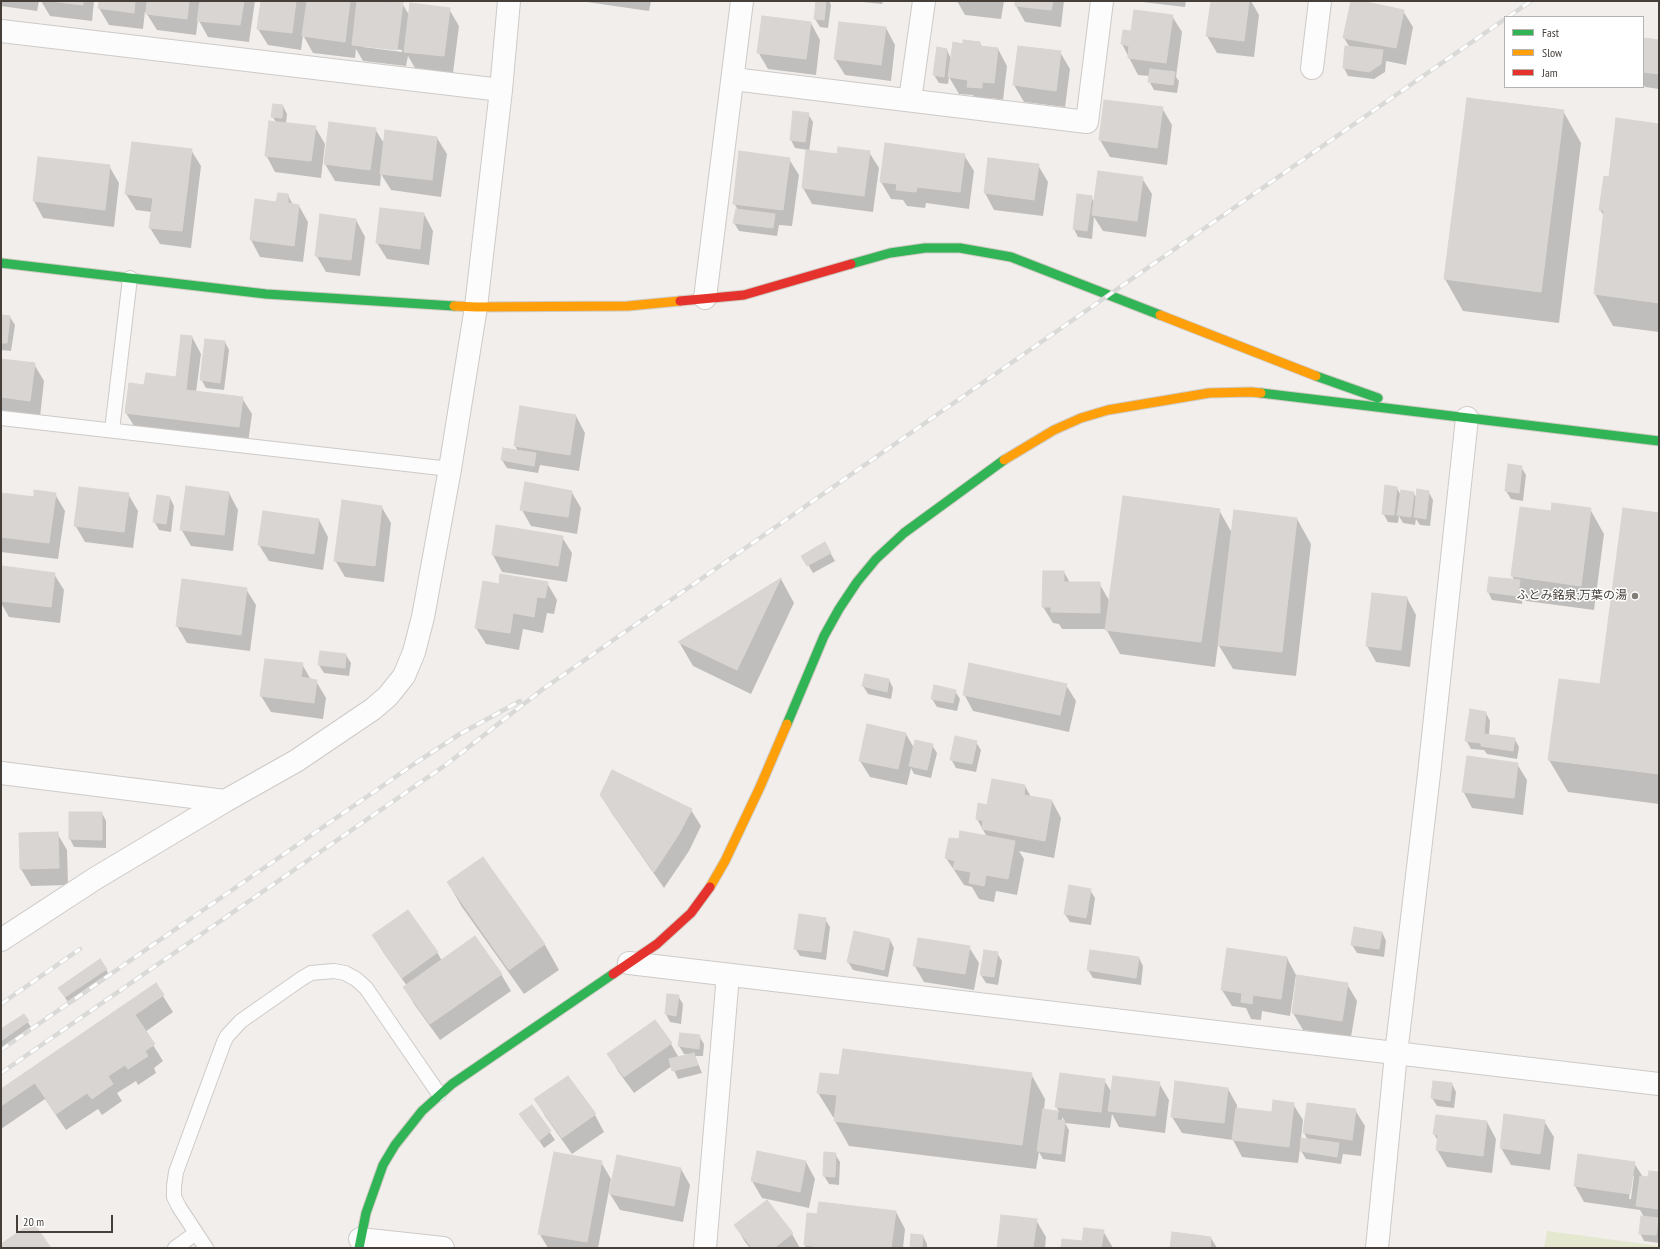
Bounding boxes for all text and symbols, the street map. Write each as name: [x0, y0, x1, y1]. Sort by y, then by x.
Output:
legend: [1504, 16, 1644, 88]
text: Fast: [1542, 25, 1559, 40]
text: Slow: [1542, 45, 1562, 60]
text: Jam: [1542, 65, 1558, 80]
place label: ふとみ銘泉;万葉の湯: [1516, 589, 1627, 603]
marker: ふとみ銘泉;万葉の湯: [1630, 591, 1640, 601]
scale bar: [18, 1207, 115, 1233]
text: 20 m: [23, 1214, 44, 1229]

